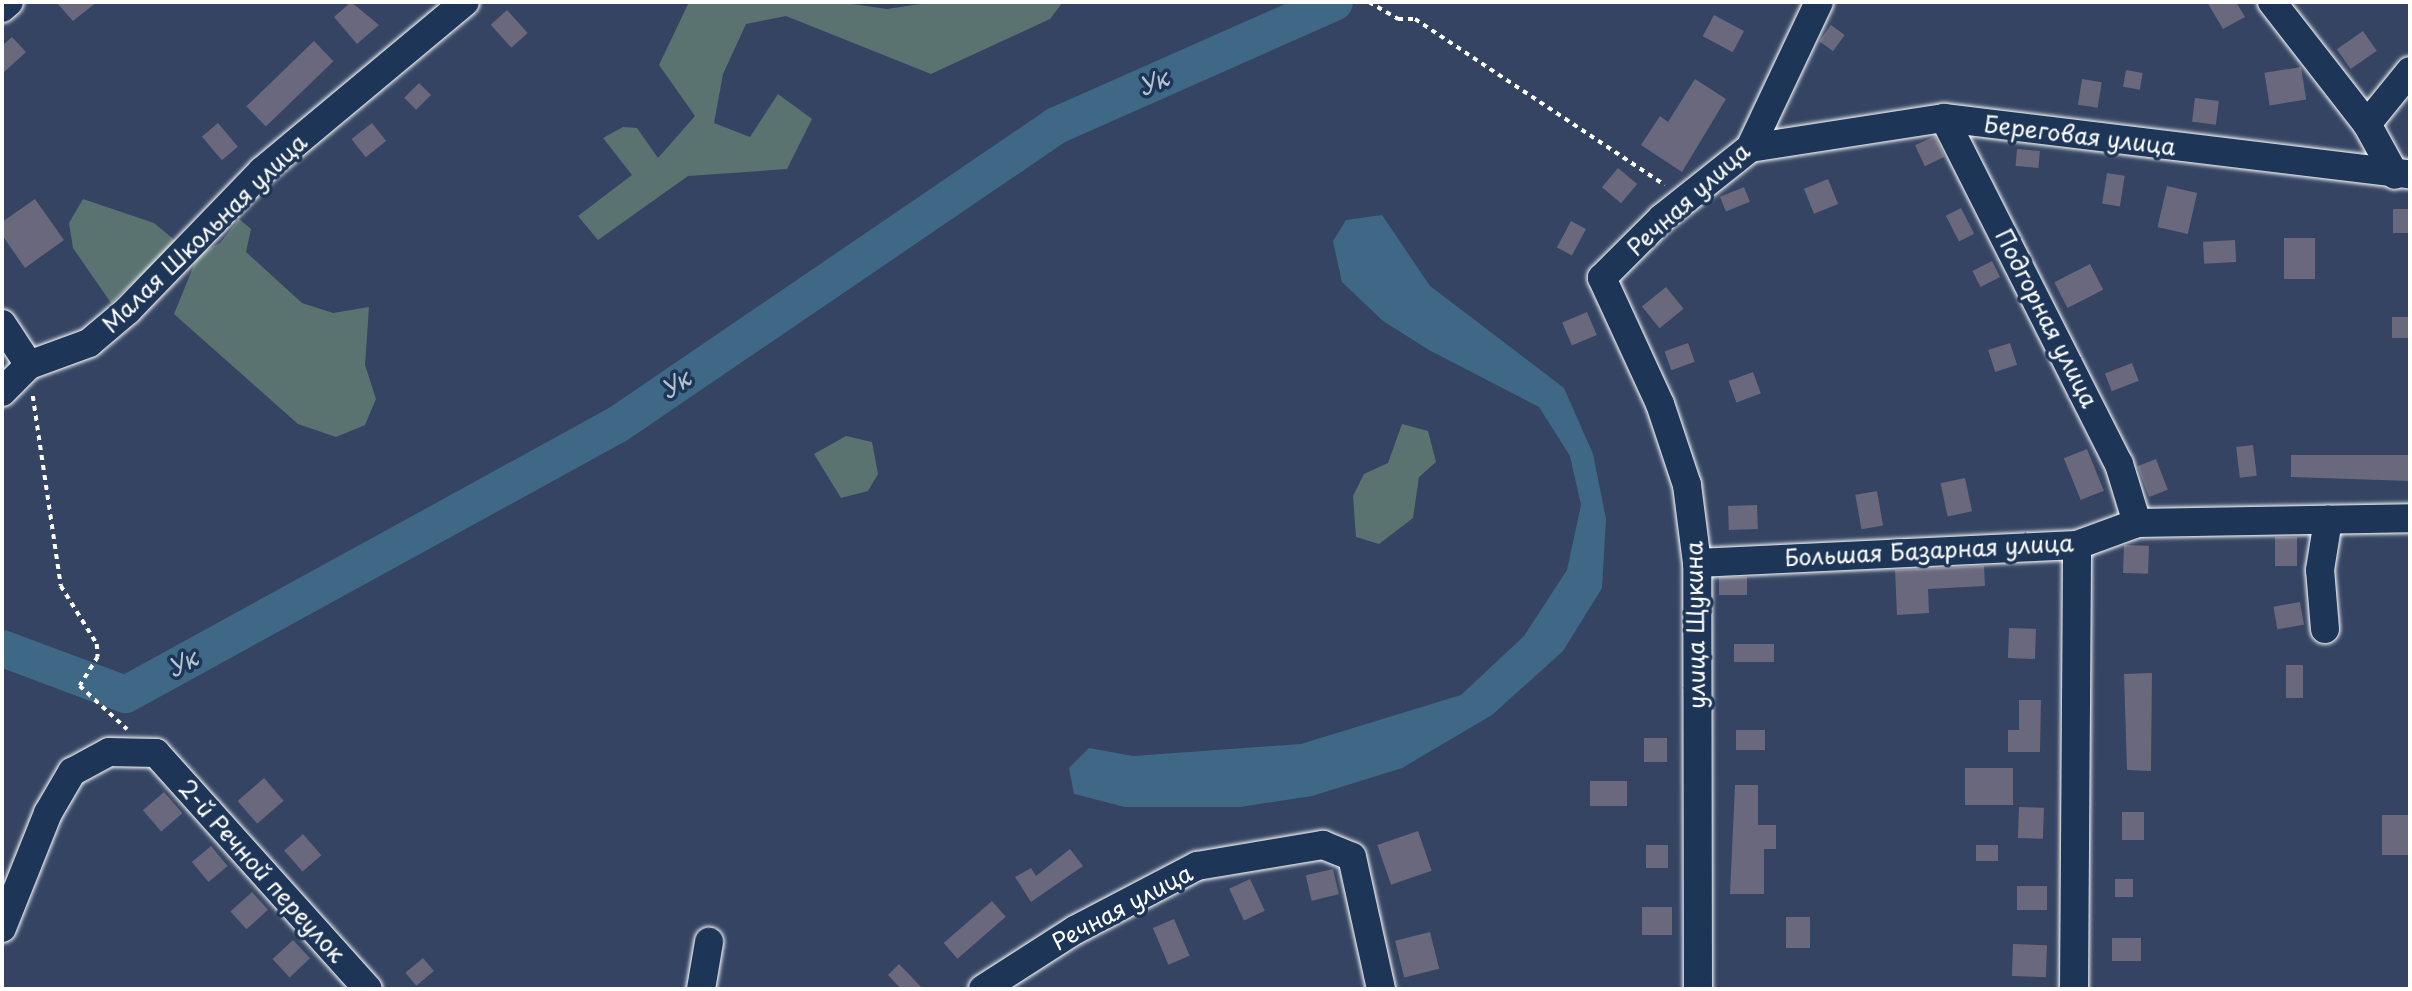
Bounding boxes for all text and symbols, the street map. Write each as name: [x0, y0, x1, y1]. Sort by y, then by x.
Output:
water label: Ук: [1133, 63, 1173, 101]
street label: Береговая улица: [1982, 110, 2178, 160]
street label: Малая Школьная улица: [96, 128, 312, 338]
street label: Речная улица: [1621, 136, 1755, 262]
street label: Подгорная улица: [1990, 223, 2104, 413]
water label: Ук: [654, 364, 696, 404]
street label: Большая Базарная улица: [1783, 529, 2075, 571]
street label: улица Щукина: [1680, 540, 1710, 710]
water label: Ук: [162, 643, 202, 683]
street label: 2-й Речной переулок: [172, 774, 352, 968]
street label: Речная улица: [1046, 858, 1198, 956]

